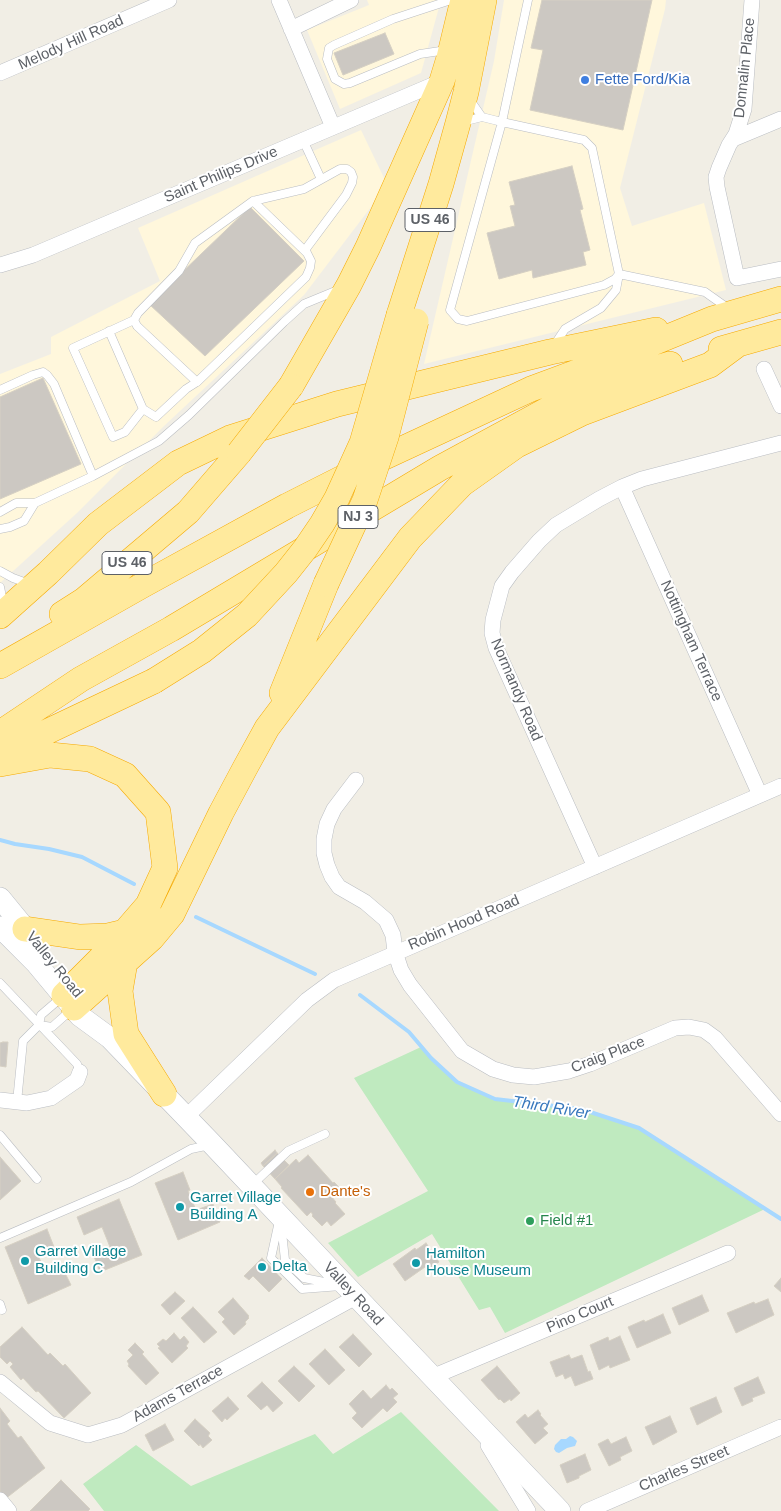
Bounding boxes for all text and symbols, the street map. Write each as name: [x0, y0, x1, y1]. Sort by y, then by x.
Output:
street label: Melody Hill Road: [16, 12, 126, 74]
street label: Donnalin Place: [731, 17, 759, 119]
place label: Fette Ford/Kia: [595, 71, 690, 89]
marker: Fette Ford/Kia: [579, 74, 591, 86]
street label: Saint Philips Drive: [161, 143, 281, 207]
road number: US 46: [405, 208, 455, 232]
road number: NJ 3: [338, 506, 378, 528]
road number: US 46: [102, 552, 152, 574]
street label: Nottingham Terrace: [656, 578, 726, 704]
street label: Normandy Road: [486, 636, 546, 744]
street label: Robin Hood Road: [406, 891, 522, 955]
street label: Valley Road: [22, 928, 86, 1002]
street label: Craig Place: [569, 1033, 647, 1077]
water label: Third River: [511, 1092, 591, 1124]
place label: Dante's: [320, 1183, 370, 1201]
marker: Dante's: [304, 1186, 316, 1198]
place label: Garret Village Building A: [190, 1189, 281, 1224]
marker: Garret Village Building A: [174, 1201, 186, 1213]
place label: Field #1: [540, 1212, 593, 1230]
marker: Field #1: [524, 1215, 536, 1227]
place label: Garret Village Building C: [35, 1243, 126, 1278]
place label: Hamilton House Museum: [426, 1245, 531, 1280]
marker: Garret Village Building C: [19, 1255, 31, 1267]
marker: Hamilton House Museum: [410, 1257, 422, 1269]
place label: Delta: [272, 1258, 307, 1276]
street label: Valley Road: [319, 1259, 387, 1329]
marker: Delta: [256, 1261, 268, 1273]
street label: Pino Court: [544, 1293, 616, 1337]
street label: Adams Terrace: [130, 1362, 226, 1426]
street label: Charles Street: [636, 1442, 732, 1496]

